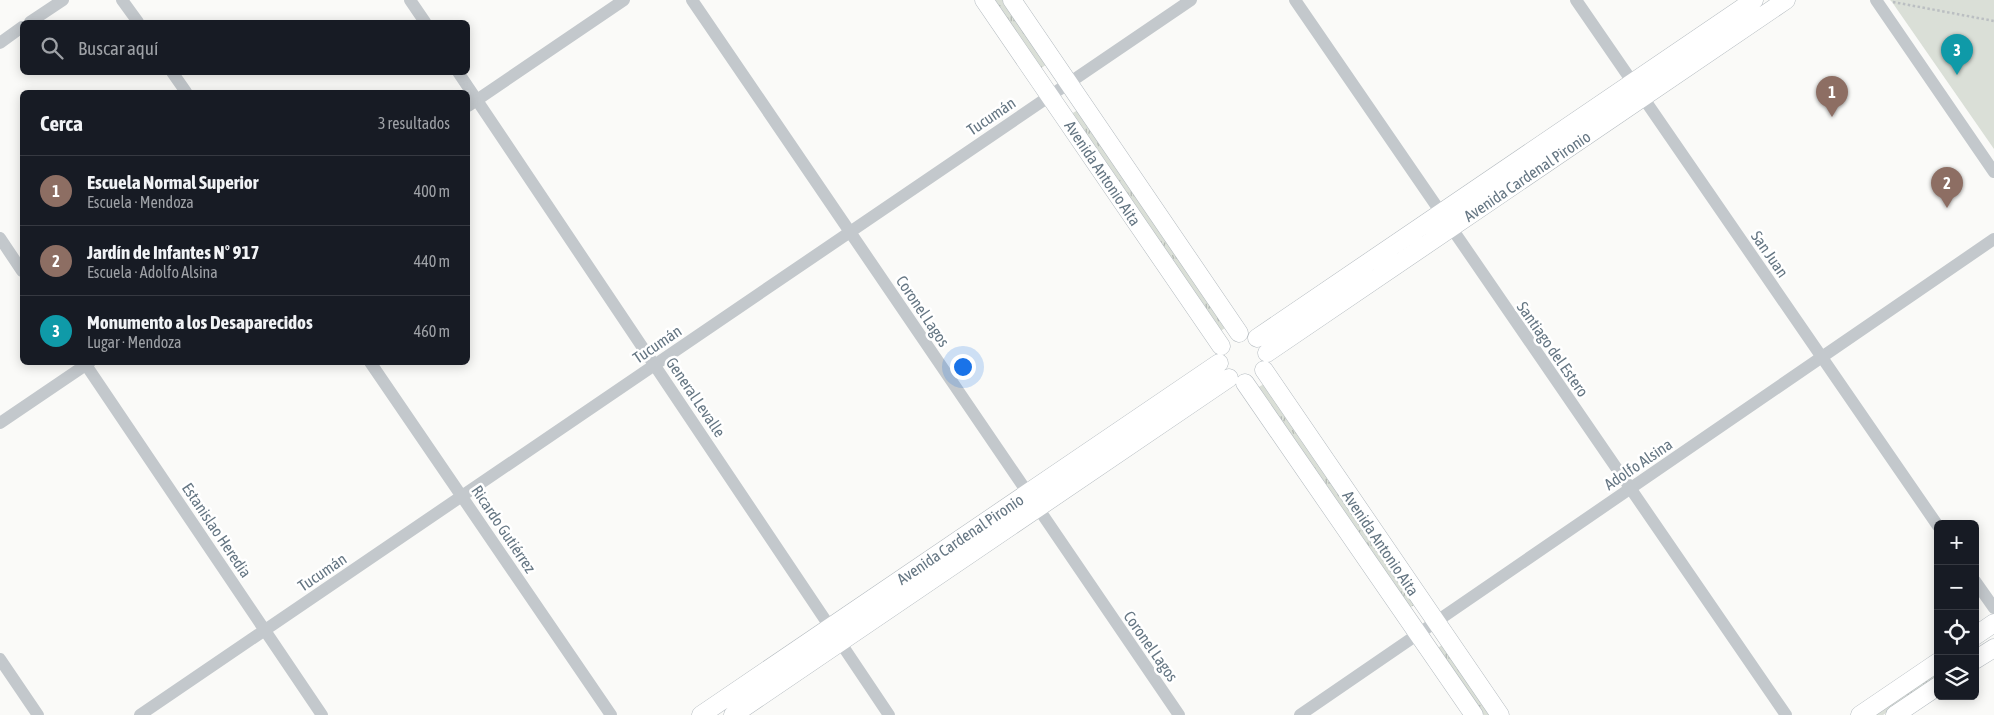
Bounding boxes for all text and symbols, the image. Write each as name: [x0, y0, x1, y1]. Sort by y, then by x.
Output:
search box: [20, 20, 470, 75]
icon: search: [38, 34, 66, 62]
pin: 3: [1941, 34, 1973, 75]
text: Buscar aquí: [78, 37, 158, 59]
pin: 1: [1816, 76, 1848, 117]
street label: Tucumán: [963, 93, 1019, 139]
text: Cerca: [40, 111, 83, 135]
text: 3 resultados: [378, 114, 450, 132]
street label: Avenida Antonio Aita: [1061, 117, 1145, 229]
street label: Avenida Cardenal Pironio: [1460, 127, 1594, 225]
pin: 2: [1931, 167, 1963, 208]
text: Escuela Normal Superior: [87, 171, 258, 193]
text: 1: [52, 182, 60, 200]
text: 400 m: [414, 182, 450, 200]
text: Escuela · Mendoza: [87, 193, 194, 211]
street label: San Juan: [1748, 227, 1792, 281]
text: Jardín de Infantes N° 917: [87, 241, 259, 263]
text: 2: [52, 252, 60, 270]
text: 440 m: [414, 252, 450, 270]
text: Escuela · Adolfo Alsina: [87, 263, 218, 281]
street label: Coronel Lagos: [892, 272, 954, 351]
street label: Santiago del Estero: [1513, 298, 1592, 400]
text: Monumento a los Desaparecidos: [87, 311, 313, 333]
street label: Tucumán: [629, 321, 685, 367]
text: 3: [52, 322, 60, 340]
text: 460 m: [414, 322, 450, 340]
text: Lugar · Mendoza: [87, 333, 181, 351]
street label: General Levalle: [663, 354, 729, 440]
your location: [950, 354, 976, 380]
street label: Adolfo Alsina: [1601, 435, 1675, 493]
street label: Estanislao Heredia: [179, 479, 255, 581]
street label: Ricardo Gutiérrez: [468, 482, 540, 576]
street label: Avenida Antonio Aita: [1339, 487, 1423, 599]
street label: Avenida Cardenal Pironio: [893, 490, 1027, 588]
map controls: [1934, 520, 1979, 700]
button: +: [1934, 520, 1979, 565]
street label: Tucumán: [294, 549, 350, 595]
button: −: [1934, 565, 1979, 610]
street label: Coronel Lagos: [1119, 607, 1182, 686]
button: locate: [1934, 610, 1979, 655]
button: layers: [1934, 655, 1979, 700]

